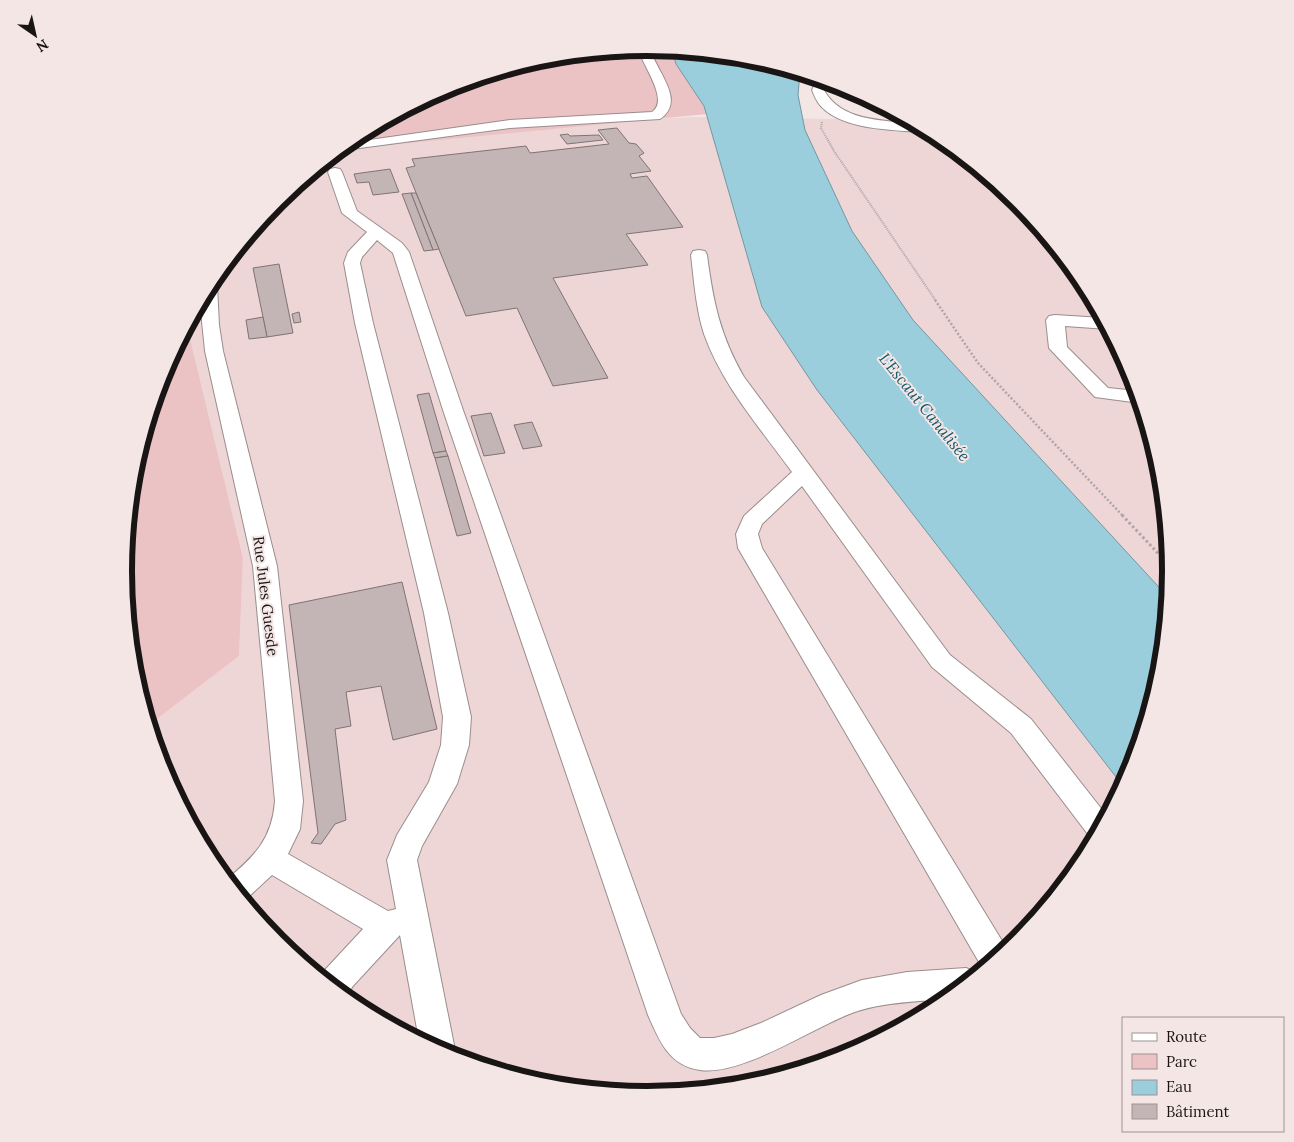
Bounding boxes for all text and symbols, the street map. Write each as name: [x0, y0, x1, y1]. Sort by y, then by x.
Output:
north arrow: [10, 10, 60, 60]
text: N: [33, 35, 52, 56]
water label: L'Escaut Canalisée: [875, 349, 975, 466]
street label: Rue Jules Guesde: [249, 535, 283, 657]
legend: [1122, 1017, 1284, 1132]
text: Route: [1166, 1027, 1207, 1046]
text: Parc: [1166, 1052, 1197, 1071]
text: Eau: [1166, 1077, 1192, 1096]
text: Bâtiment: [1166, 1102, 1229, 1121]

